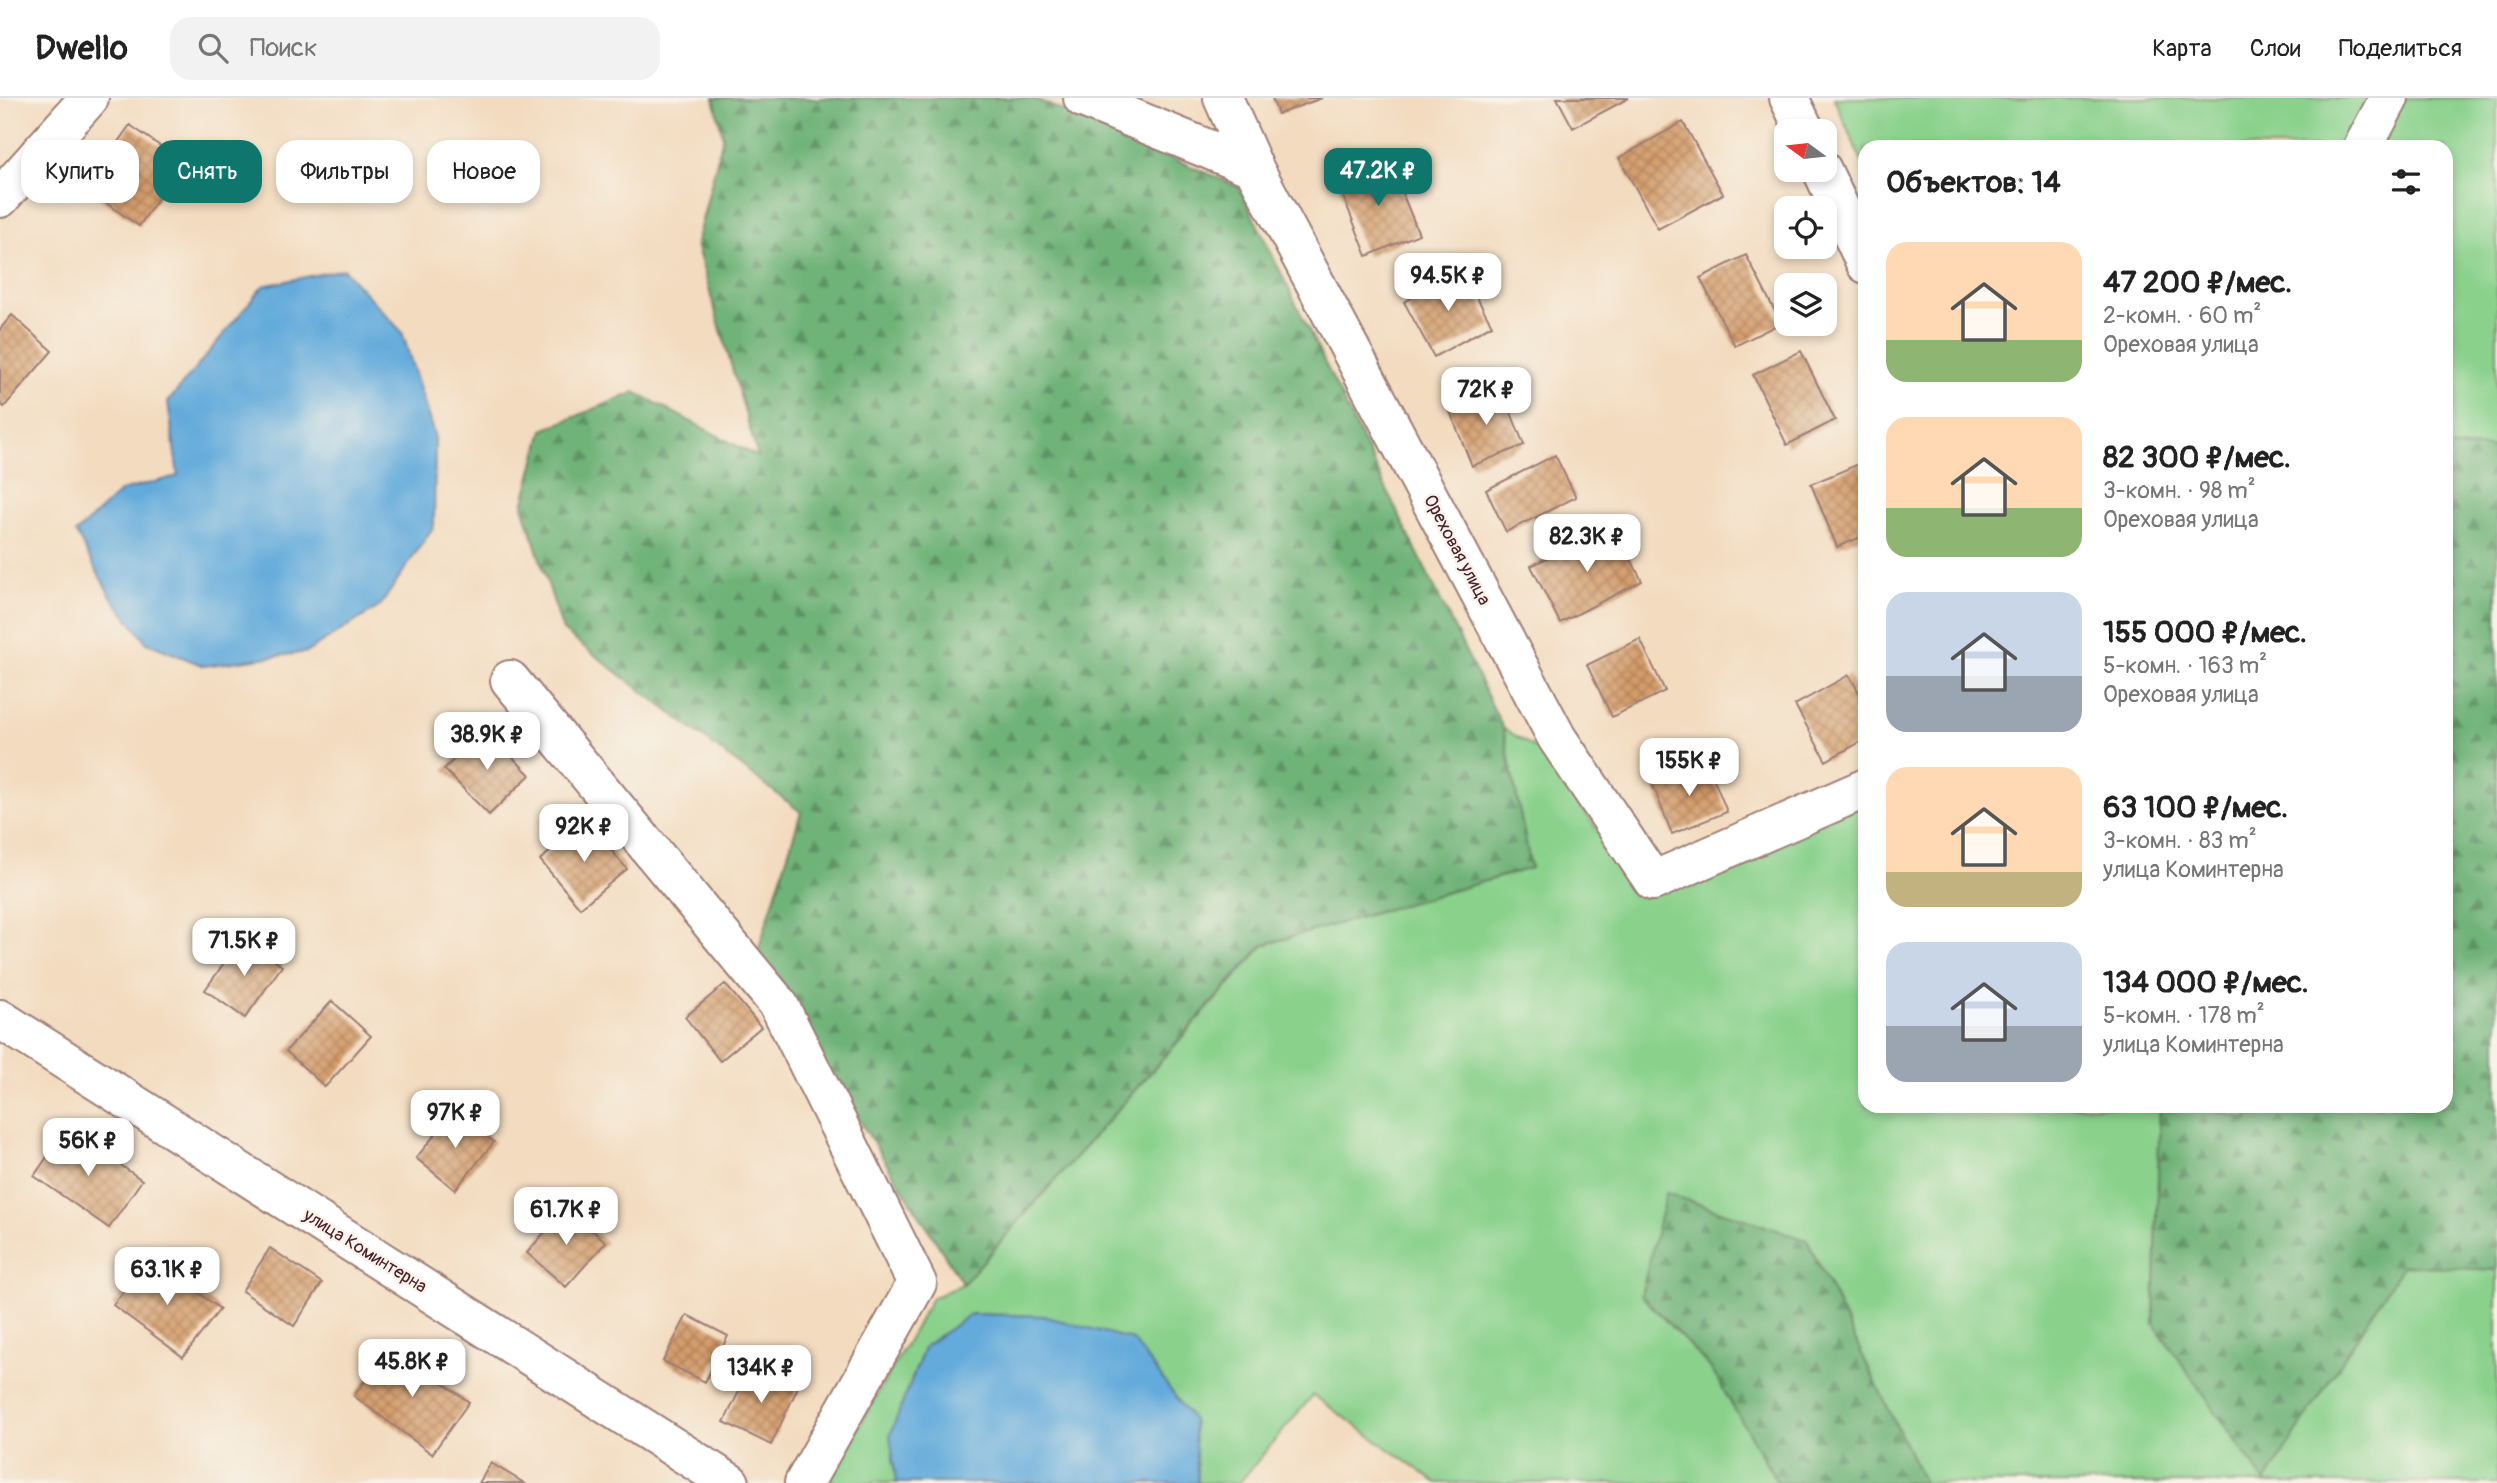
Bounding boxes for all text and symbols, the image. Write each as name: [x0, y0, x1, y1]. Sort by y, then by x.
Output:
search box: [170, 17, 660, 80]
text: Dwello: [35, 28, 128, 69]
icon: search: [194, 29, 232, 67]
text: Поиск: [250, 32, 317, 64]
text: Карта: [2152, 34, 2212, 63]
text: Слои: [2250, 34, 2301, 63]
text: Поделиться: [2339, 34, 2462, 63]
north arrow: [1774, 119, 1838, 182]
map controls: [1774, 119, 1837, 336]
chip: Купить: [21, 140, 139, 203]
chip: Снять: [153, 140, 262, 203]
chip: Фильтры: [276, 140, 413, 203]
chip: Новое: [427, 140, 540, 203]
pin: 47.2K ₽: [1313, 148, 1443, 208]
text: 47.2K ₽: [1340, 156, 1416, 185]
icon: filters: [2387, 163, 2425, 201]
text: Объектов: 14: [1886, 164, 2061, 201]
button: locate: [1774, 196, 1837, 259]
pin: 94.5K ₽: [1383, 254, 1513, 313]
text: 94.5K ₽: [1410, 261, 1486, 290]
text: 47 200 ₽/мес.: [2103, 264, 2292, 301]
icon: home: [1942, 270, 2026, 354]
button: layers: [1774, 273, 1837, 336]
text: 2-комн. · 60 m²: [2103, 301, 2261, 330]
text: Ореховая улица: [2103, 330, 2259, 359]
pin: 72K ₽: [1437, 368, 1535, 427]
text: 72K ₽: [1457, 375, 1515, 404]
text: 82 300 ₽/мес.: [2103, 439, 2291, 476]
icon: home: [1942, 445, 2026, 529]
text: 3-комн. · 98 m²: [2103, 476, 2256, 505]
street label: Ореховая улица: [1418, 491, 1496, 609]
text: Ореховая улица: [2103, 505, 2259, 534]
pin: 82.3K ₽: [1522, 514, 1652, 574]
text: 82.3K ₽: [1550, 522, 1624, 551]
text: 155 000 ₽/мес.: [2103, 614, 2307, 651]
icon: home: [1942, 620, 2026, 704]
text: 5-комн. · 163 m²: [2103, 651, 2267, 680]
text: Ореховая улица: [2103, 680, 2259, 709]
pin: 38.9K ₽: [422, 712, 552, 772]
text: 38.9K ₽: [450, 720, 524, 749]
pin: 155K ₽: [1632, 738, 1746, 798]
text: 155K ₽: [1656, 746, 1722, 775]
text: 63 100 ₽/мес.: [2103, 789, 2288, 826]
icon: home: [1942, 795, 2026, 879]
pin: 92K ₽: [535, 804, 633, 864]
text: 92K ₽: [555, 812, 613, 841]
text: 3-комн. · 83 m²: [2103, 826, 2257, 855]
text: улица Коминтерна: [2103, 855, 2284, 884]
pin: 71.5K ₽: [179, 918, 309, 978]
text: 71.5K ₽: [208, 926, 280, 955]
text: 134 000 ₽/мес.: [2103, 964, 2309, 1001]
icon: home: [1942, 970, 2026, 1054]
text: 5-комн. · 178 m²: [2103, 1001, 2265, 1030]
text: улица Коминтерна: [2103, 1030, 2284, 1059]
pin: 97K ₽: [406, 1090, 504, 1150]
text: 97K ₽: [427, 1098, 483, 1127]
pin: 56K ₽: [39, 1118, 137, 1178]
text: 56K ₽: [59, 1126, 117, 1155]
pin: 61.7K ₽: [501, 1188, 631, 1247]
text: 61.7K ₽: [530, 1195, 602, 1224]
street label: улица Коминтерна: [298, 1203, 431, 1298]
pin: 63.1K ₽: [102, 1248, 232, 1307]
text: 63.1K ₽: [131, 1255, 203, 1284]
pin: 45.8K ₽: [347, 1340, 477, 1399]
pin: 134K ₽: [704, 1346, 818, 1405]
text: 45.8K ₽: [374, 1347, 450, 1376]
text: 134K ₽: [727, 1353, 795, 1382]

